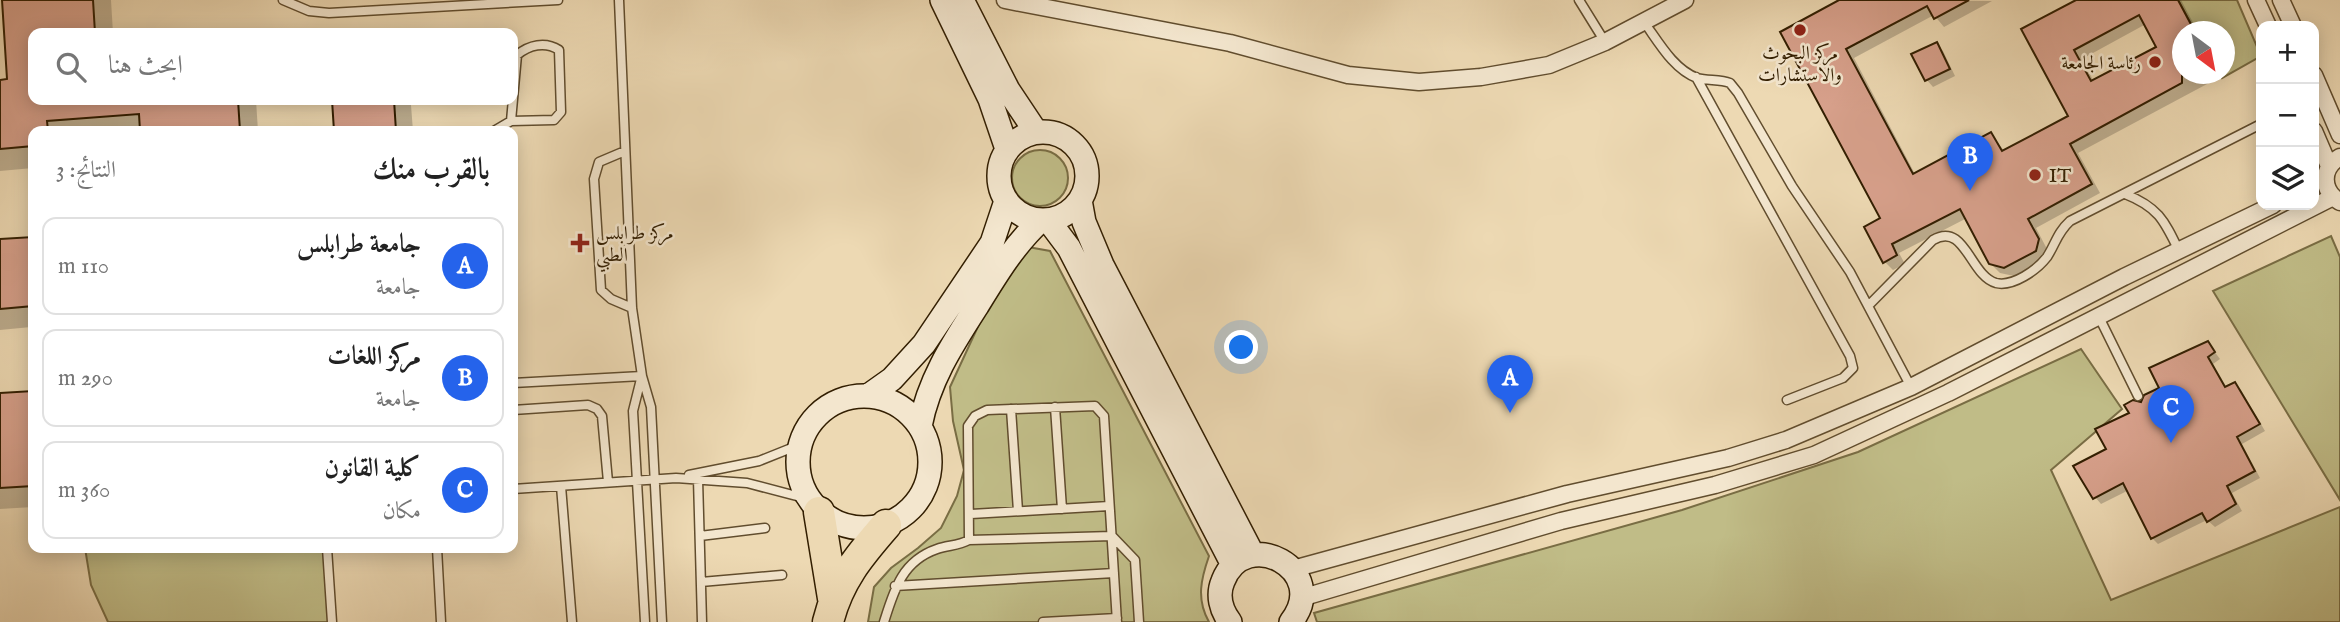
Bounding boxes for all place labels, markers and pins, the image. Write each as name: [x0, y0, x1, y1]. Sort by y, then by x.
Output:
marker: مركز البحوث والاستشارات: [1792, 22, 1808, 38]
place label: مركز البحوث والاستشارات: [1758, 42, 1842, 88]
place label: رئاسة الجامعة: [2061, 52, 2141, 76]
marker: رئاسة الجامعة: [2147, 54, 2163, 70]
pin: B: [1947, 133, 1993, 191]
place label: IT: [2049, 165, 2071, 189]
marker: IT: [2027, 167, 2043, 183]
place label: مركز طرابلس الطبي: [596, 222, 674, 273]
marker: مركز طرابلس الطبي: [570, 233, 590, 253]
pin: A: [1487, 355, 1533, 413]
pin: C: [2148, 385, 2194, 443]

